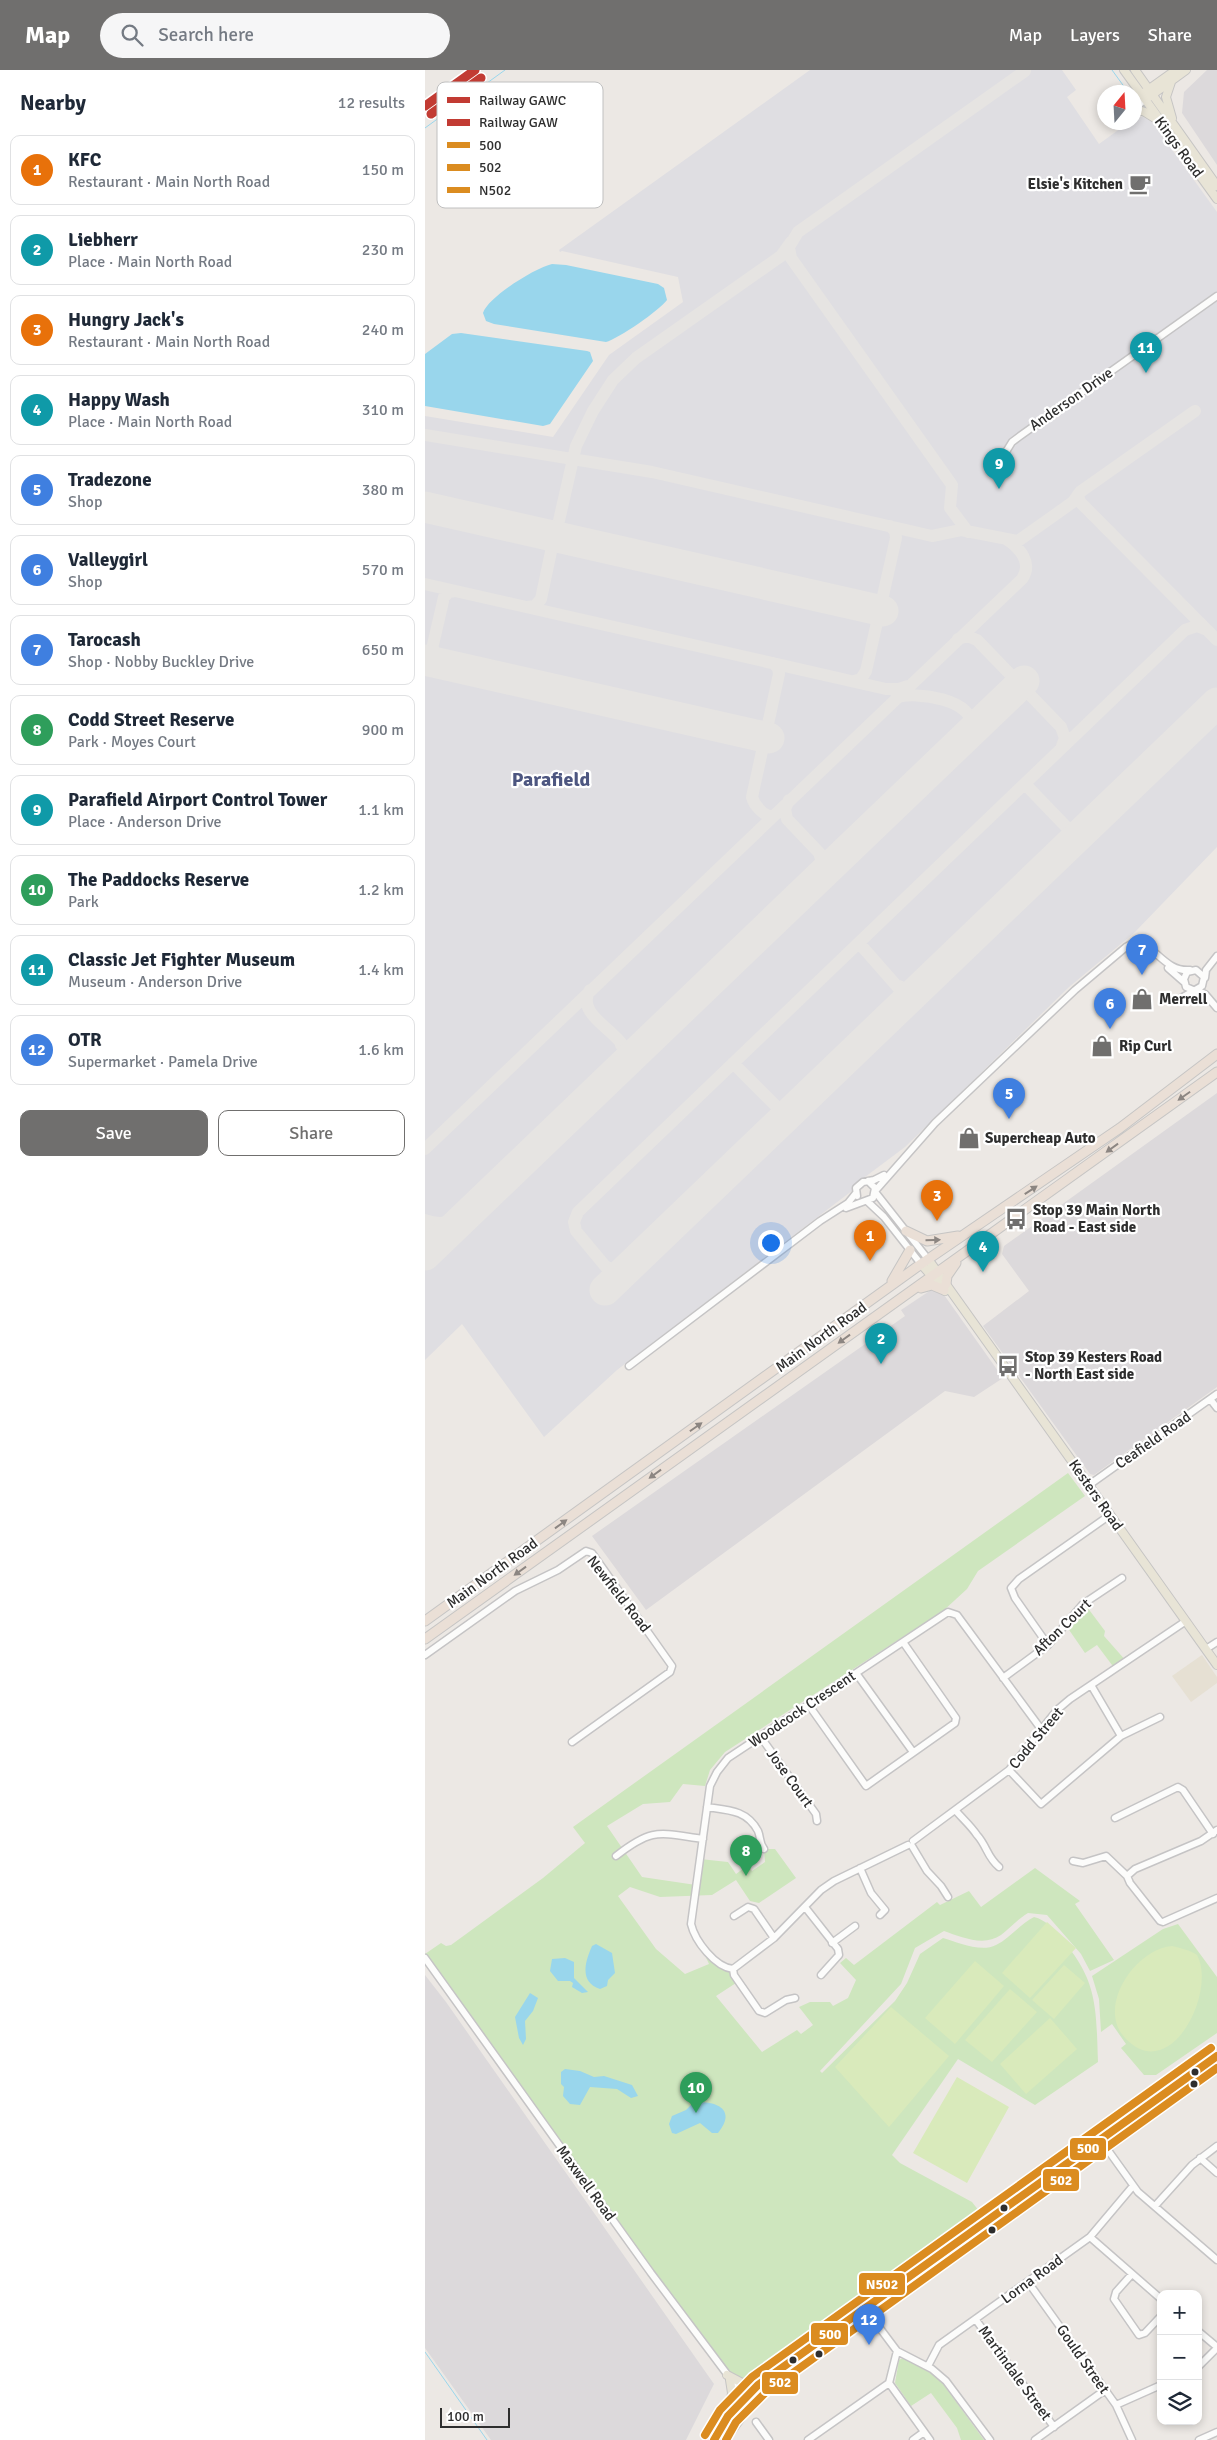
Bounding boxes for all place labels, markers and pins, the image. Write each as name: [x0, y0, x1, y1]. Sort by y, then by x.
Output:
cafe icon: Elsie's Kitchen: [1127, 171, 1153, 197]
place label: Elsie's Kitchen: [1028, 175, 1123, 193]
pin: 11: [1130, 332, 1162, 373]
pin: 9: [983, 448, 1015, 489]
pin: 7: [1126, 934, 1158, 975]
shop icon: Merrell: [1129, 986, 1155, 1012]
pin: 6: [1094, 988, 1126, 1029]
place label: Merrell: [1159, 990, 1208, 1008]
shop icon: Rip Curl: [1089, 1033, 1115, 1059]
place label: Rip Curl: [1119, 1037, 1172, 1055]
pin: 5: [993, 1078, 1025, 1119]
shop icon: Supercheap Auto: [956, 1125, 982, 1151]
place label: Supercheap Auto: [985, 1129, 1096, 1147]
pin: 3: [921, 1180, 953, 1221]
place label: Stop 39 Main North Road - East side: [1033, 1201, 1160, 1236]
bus stop icon: Stop 39 Main North Road - East side: [1003, 1206, 1029, 1232]
pin: 1: [854, 1220, 886, 1261]
pin: 4: [967, 1231, 999, 1272]
pin: 2: [865, 1323, 897, 1364]
place label: Stop 39 Kesters Road - North East side: [1025, 1348, 1162, 1383]
bus stop icon: Stop 39 Kesters Road - North East side: [995, 1353, 1021, 1379]
pin: 8: [730, 1835, 762, 1876]
unlabelled marker: [1190, 2067, 1200, 2077]
pin: 10: [680, 2072, 712, 2113]
unlabelled marker: [1189, 2079, 1199, 2089]
unlabelled marker: [999, 2203, 1009, 2213]
unlabelled marker: [987, 2225, 997, 2235]
pin: 12: [853, 2304, 885, 2345]
unlabelled marker: [814, 2349, 824, 2359]
unlabelled marker: [788, 2355, 798, 2365]

